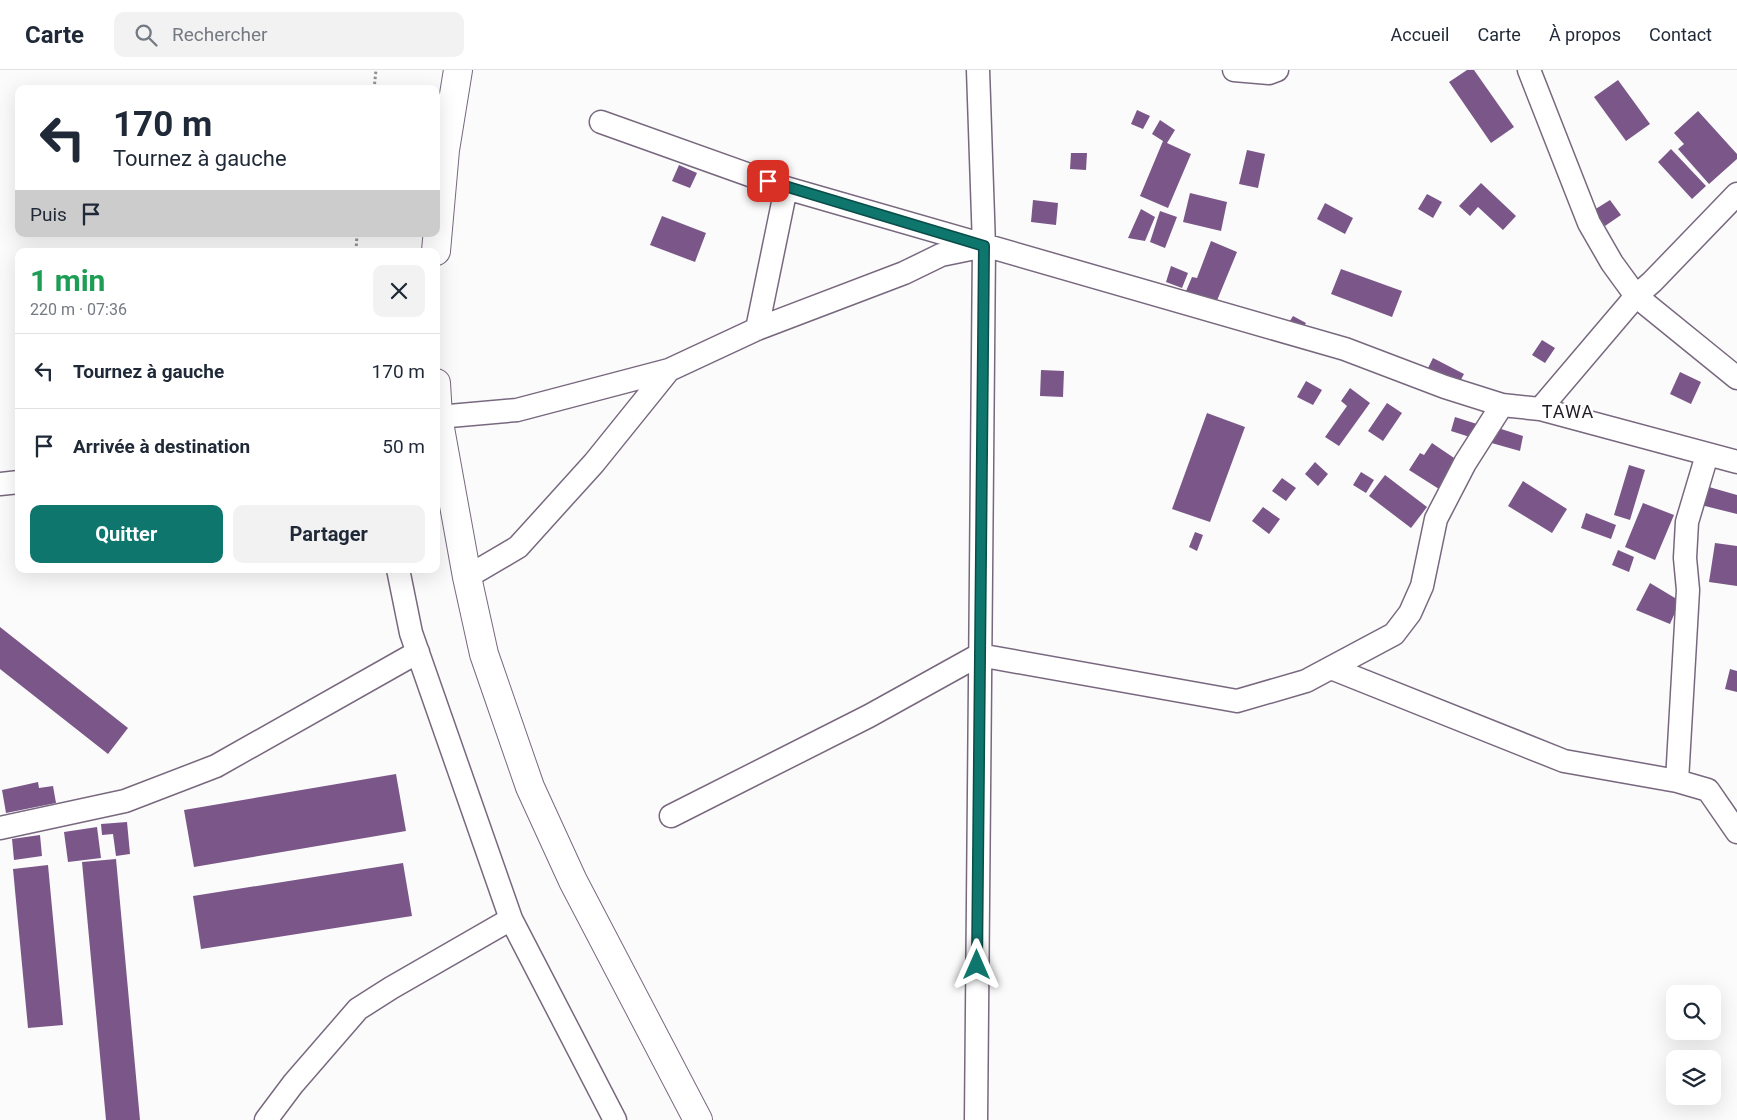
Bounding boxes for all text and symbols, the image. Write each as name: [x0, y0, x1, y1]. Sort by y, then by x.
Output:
search box: [114, 12, 464, 57]
text: Carte: [25, 21, 84, 49]
icon: search: [132, 21, 160, 49]
text: Rechercher: [172, 23, 267, 46]
text: Accueil: [1391, 24, 1449, 45]
text: Carte: [1477, 24, 1521, 45]
text: À propos: [1549, 24, 1621, 45]
text: Contact: [1649, 24, 1712, 45]
text: 170 m: [113, 104, 212, 145]
icon: left: [30, 105, 95, 170]
text: Tournez à gauche: [113, 146, 287, 171]
pin: [747, 160, 789, 202]
icon: arrive: [754, 167, 782, 195]
icon: arrive: [77, 200, 105, 228]
text: Puis: [30, 203, 67, 226]
text: 1 min: [30, 263, 105, 298]
button: close: [373, 265, 425, 317]
text: 220 m · 07:36: [30, 300, 127, 319]
icon: left: [30, 357, 58, 385]
text: Tournez à gauche: [73, 360, 224, 383]
text: 170 m: [372, 360, 425, 383]
district label: TAWA: [1542, 401, 1594, 422]
icon: arrive: [30, 432, 58, 460]
text: Arrivée à destination: [73, 435, 250, 458]
text: 50 m: [382, 435, 425, 458]
button: Quitter: [30, 505, 223, 563]
button: Partager: [233, 505, 425, 563]
position arrow: [950, 938, 1002, 990]
map controls: [1666, 985, 1721, 1105]
button: search: [1666, 985, 1721, 1040]
button: layers: [1666, 1050, 1721, 1105]

